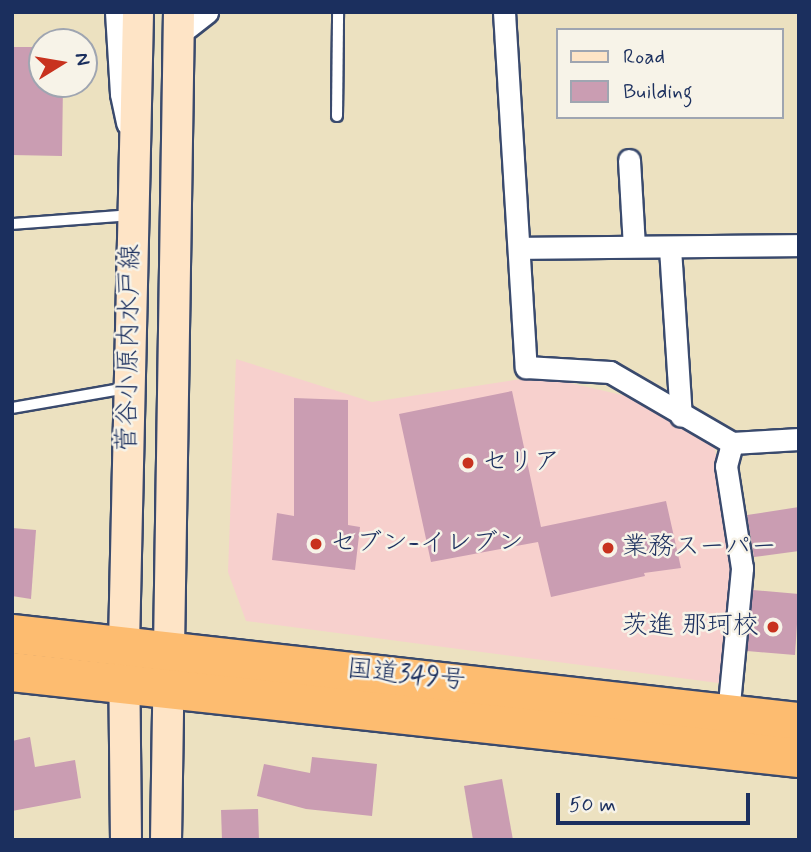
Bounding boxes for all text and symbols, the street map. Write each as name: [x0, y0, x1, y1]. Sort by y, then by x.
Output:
north arrow: [28, 28, 98, 98]
legend: [556, 28, 783, 119]
text: Road: [623, 43, 665, 71]
text: N: [69, 51, 96, 68]
text: Building: [623, 78, 693, 106]
street label: 菅谷小原内水戸線: [113, 244, 147, 452]
place label: セリア: [482, 447, 560, 479]
marker: セリア: [460, 455, 476, 471]
place label: セブン-イレブン: [330, 528, 524, 560]
place label: 業務スーパー: [622, 532, 777, 564]
marker: セブン-イレブン: [308, 536, 324, 552]
marker: 業務スーパー: [600, 540, 616, 556]
place label: 茨進 那珂校: [622, 611, 759, 643]
marker: 茨進 那珂校: [765, 619, 781, 635]
street label: 国道349号: [345, 654, 467, 698]
scale bar: [559, 778, 753, 822]
text: 50 m: [569, 791, 616, 819]

